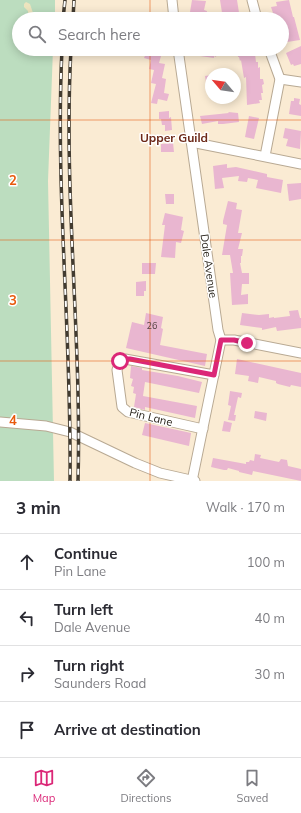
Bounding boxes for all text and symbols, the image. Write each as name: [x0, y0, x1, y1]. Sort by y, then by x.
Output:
search box: [12, 12, 289, 56]
icon: search: [26, 23, 48, 45]
text: Search here: [58, 25, 140, 44]
north arrow: [205, 68, 241, 104]
district label: Upper Guild: [140, 130, 208, 145]
text: 2: [9, 172, 17, 188]
street label: Dale Avenue: [198, 233, 220, 299]
text: 3: [9, 292, 17, 308]
house number: 26: [147, 320, 157, 331]
route end: [238, 334, 256, 352]
route start: [111, 352, 129, 370]
street label: Pin Lane: [128, 405, 174, 429]
text: 4: [9, 412, 17, 428]
text: 3 min: [16, 497, 61, 518]
text: Walk · 170 m: [206, 499, 285, 515]
text: Continue: [54, 544, 117, 563]
icon: ahead: [16, 551, 38, 573]
text: 100 m: [247, 554, 285, 570]
text: Pin Lane: [54, 563, 106, 579]
text: Turn left: [54, 600, 113, 619]
icon: left: [16, 607, 38, 629]
text: 40 m: [255, 610, 285, 626]
text: Dale Avenue: [54, 619, 130, 635]
text: Turn right: [54, 656, 124, 675]
icon: right: [16, 663, 38, 685]
text: 30 m: [255, 666, 285, 682]
text: Saunders Road: [54, 675, 146, 691]
icon: arrive: [16, 719, 38, 741]
text: Arrive at destination: [54, 720, 201, 739]
tab: Map: [33, 767, 55, 805]
tab: Directions: [121, 767, 171, 805]
tab: Saved: [237, 767, 268, 805]

